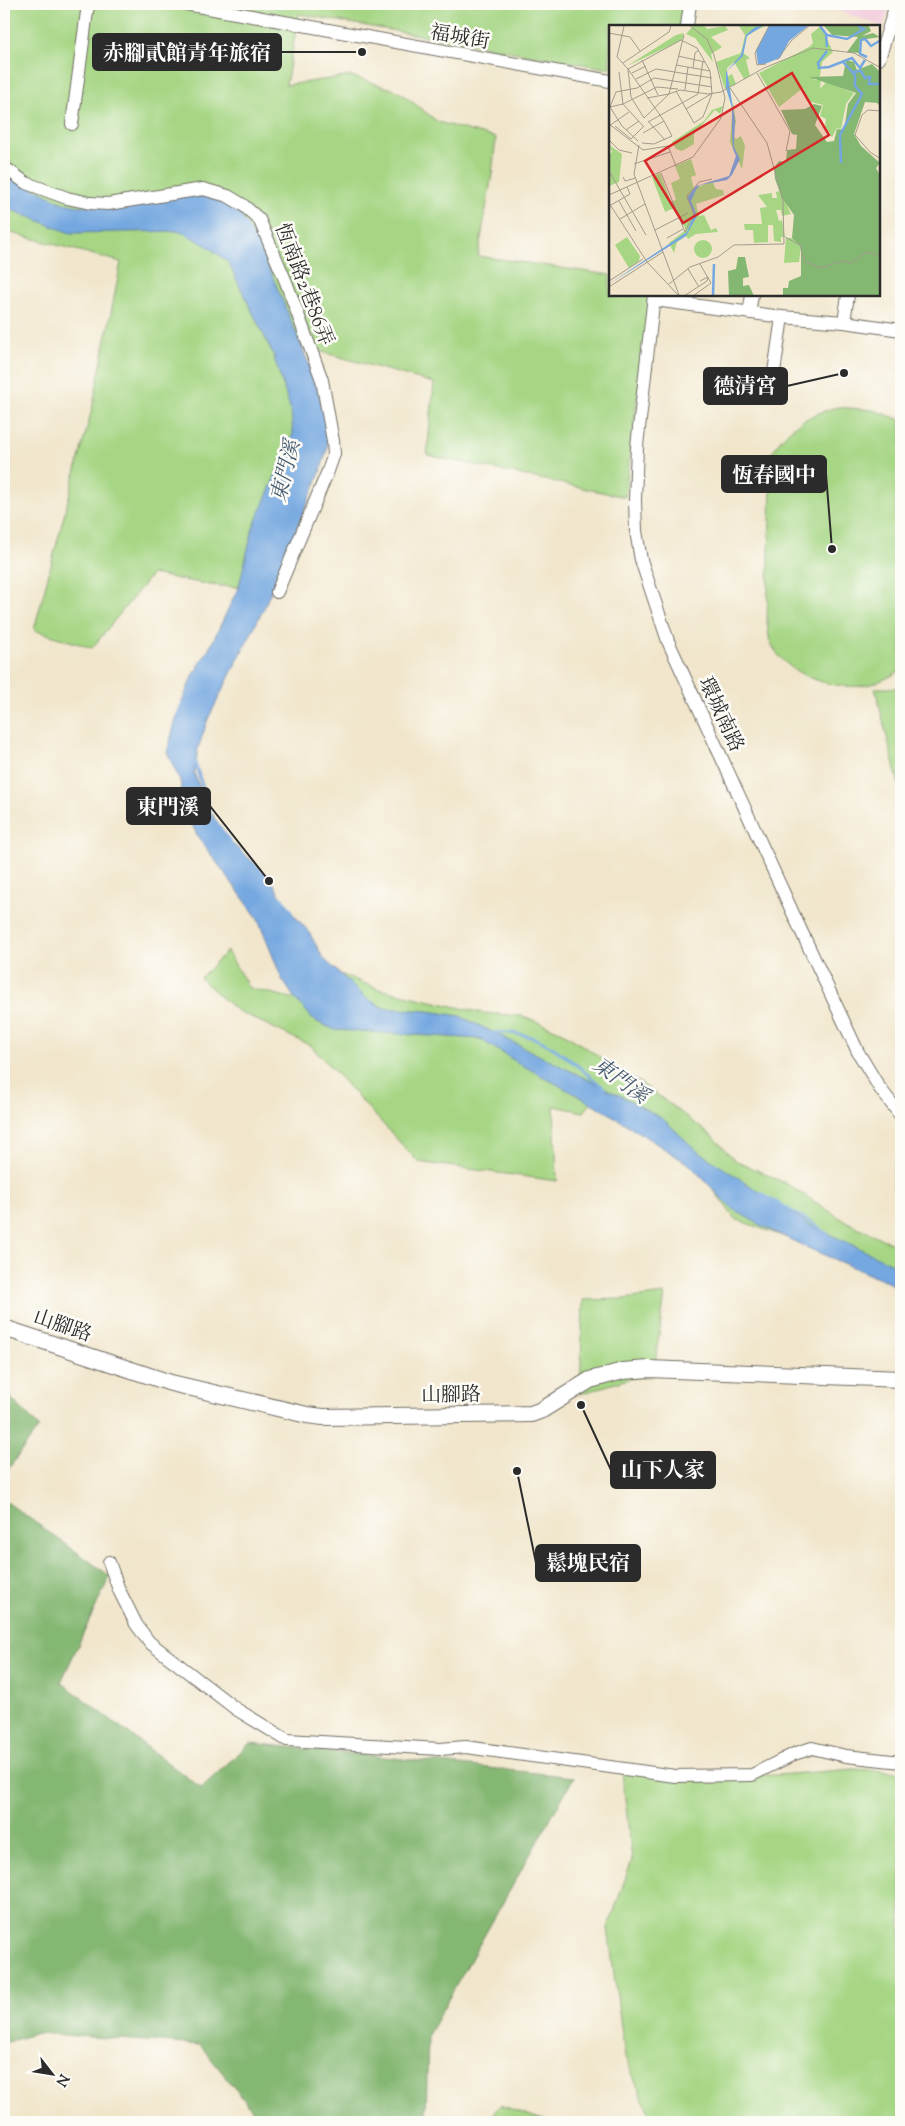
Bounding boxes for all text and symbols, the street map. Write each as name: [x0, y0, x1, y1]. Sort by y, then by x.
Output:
street label: 福城街: [428, 19, 492, 58]
inset map: [609, 25, 880, 296]
callout: 赤腳貳館青年旅宿: [93, 34, 281, 70]
text: 赤腳貳館青年旅宿: [103, 40, 271, 70]
street label: 恆南路2巷86弄: [266, 219, 339, 350]
callout: 德清宮: [704, 368, 787, 404]
text: 德清宮: [714, 373, 777, 403]
water label: 東門溪: [265, 435, 310, 506]
callout: 恆春國中: [722, 456, 826, 492]
text: 恆春國中: [732, 462, 816, 492]
street label: 環城南路: [690, 673, 750, 757]
callout: 東門溪: [127, 788, 210, 824]
text: 東門溪: [137, 794, 200, 824]
water label: 東門溪: [586, 1051, 656, 1113]
street label: 山腳路: [29, 1304, 95, 1351]
street label: 山腳路: [421, 1381, 481, 1412]
callout: 山下人家: [611, 1452, 715, 1488]
text: 山下人家: [621, 1457, 705, 1487]
callout: 鬆塊民宿: [536, 1545, 640, 1581]
text: 鬆塊民宿: [546, 1550, 630, 1580]
north arrow: [28, 2048, 78, 2098]
text: N: [50, 2070, 73, 2090]

